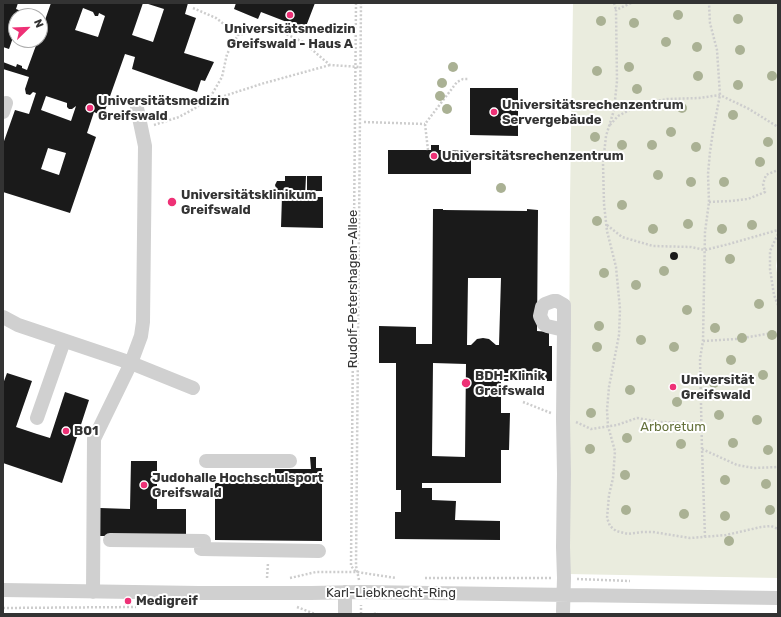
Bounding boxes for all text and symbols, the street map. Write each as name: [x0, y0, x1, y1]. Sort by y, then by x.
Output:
north arrow: [8, 8, 48, 48]
marker: Universitätsmedizin Greifswald - Haus A: [285, 10, 295, 20]
text: N: [31, 17, 46, 30]
place label: Universitätsmedizin Greifswald - Haus A: [224, 21, 356, 52]
place label: Universitätsmedizin Greifswald: [98, 93, 229, 124]
place label: Universitätsrechenzentrum Servergebäude: [502, 97, 684, 128]
marker: Universitätsmedizin Greifswald: [85, 103, 95, 113]
marker: Universitätsrechenzentrum Servergebäude: [489, 107, 499, 117]
place label: Universitätsrechenzentrum: [442, 148, 624, 164]
marker: Universitätsrechenzentrum: [429, 151, 439, 161]
place label: Universitätsklinikum Greifswald: [181, 187, 316, 218]
marker: Universitätsklinikum Greifswald: [166, 196, 178, 208]
street label: Rudolf-Petershagen-Allee: [345, 210, 361, 368]
place label: BDH-Klinik Greifswald: [475, 368, 545, 399]
place label: Universität Greifswald: [681, 372, 754, 403]
marker: BDH-Klinik Greifswald: [460, 377, 472, 389]
marker: Universität Greifswald: [668, 382, 678, 392]
park label: Arboretum: [640, 419, 706, 435]
place label: B01: [74, 423, 98, 439]
marker: B01: [61, 426, 71, 436]
place label: Judohalle Hochschulsport Greifswald: [152, 470, 324, 501]
marker: Judohalle Hochschulsport Greifswald: [139, 480, 149, 490]
street label: Karl-Liebknecht-Ring: [326, 585, 456, 601]
place label: Medigreif: [136, 593, 198, 609]
marker: Medigreif: [123, 596, 133, 606]

